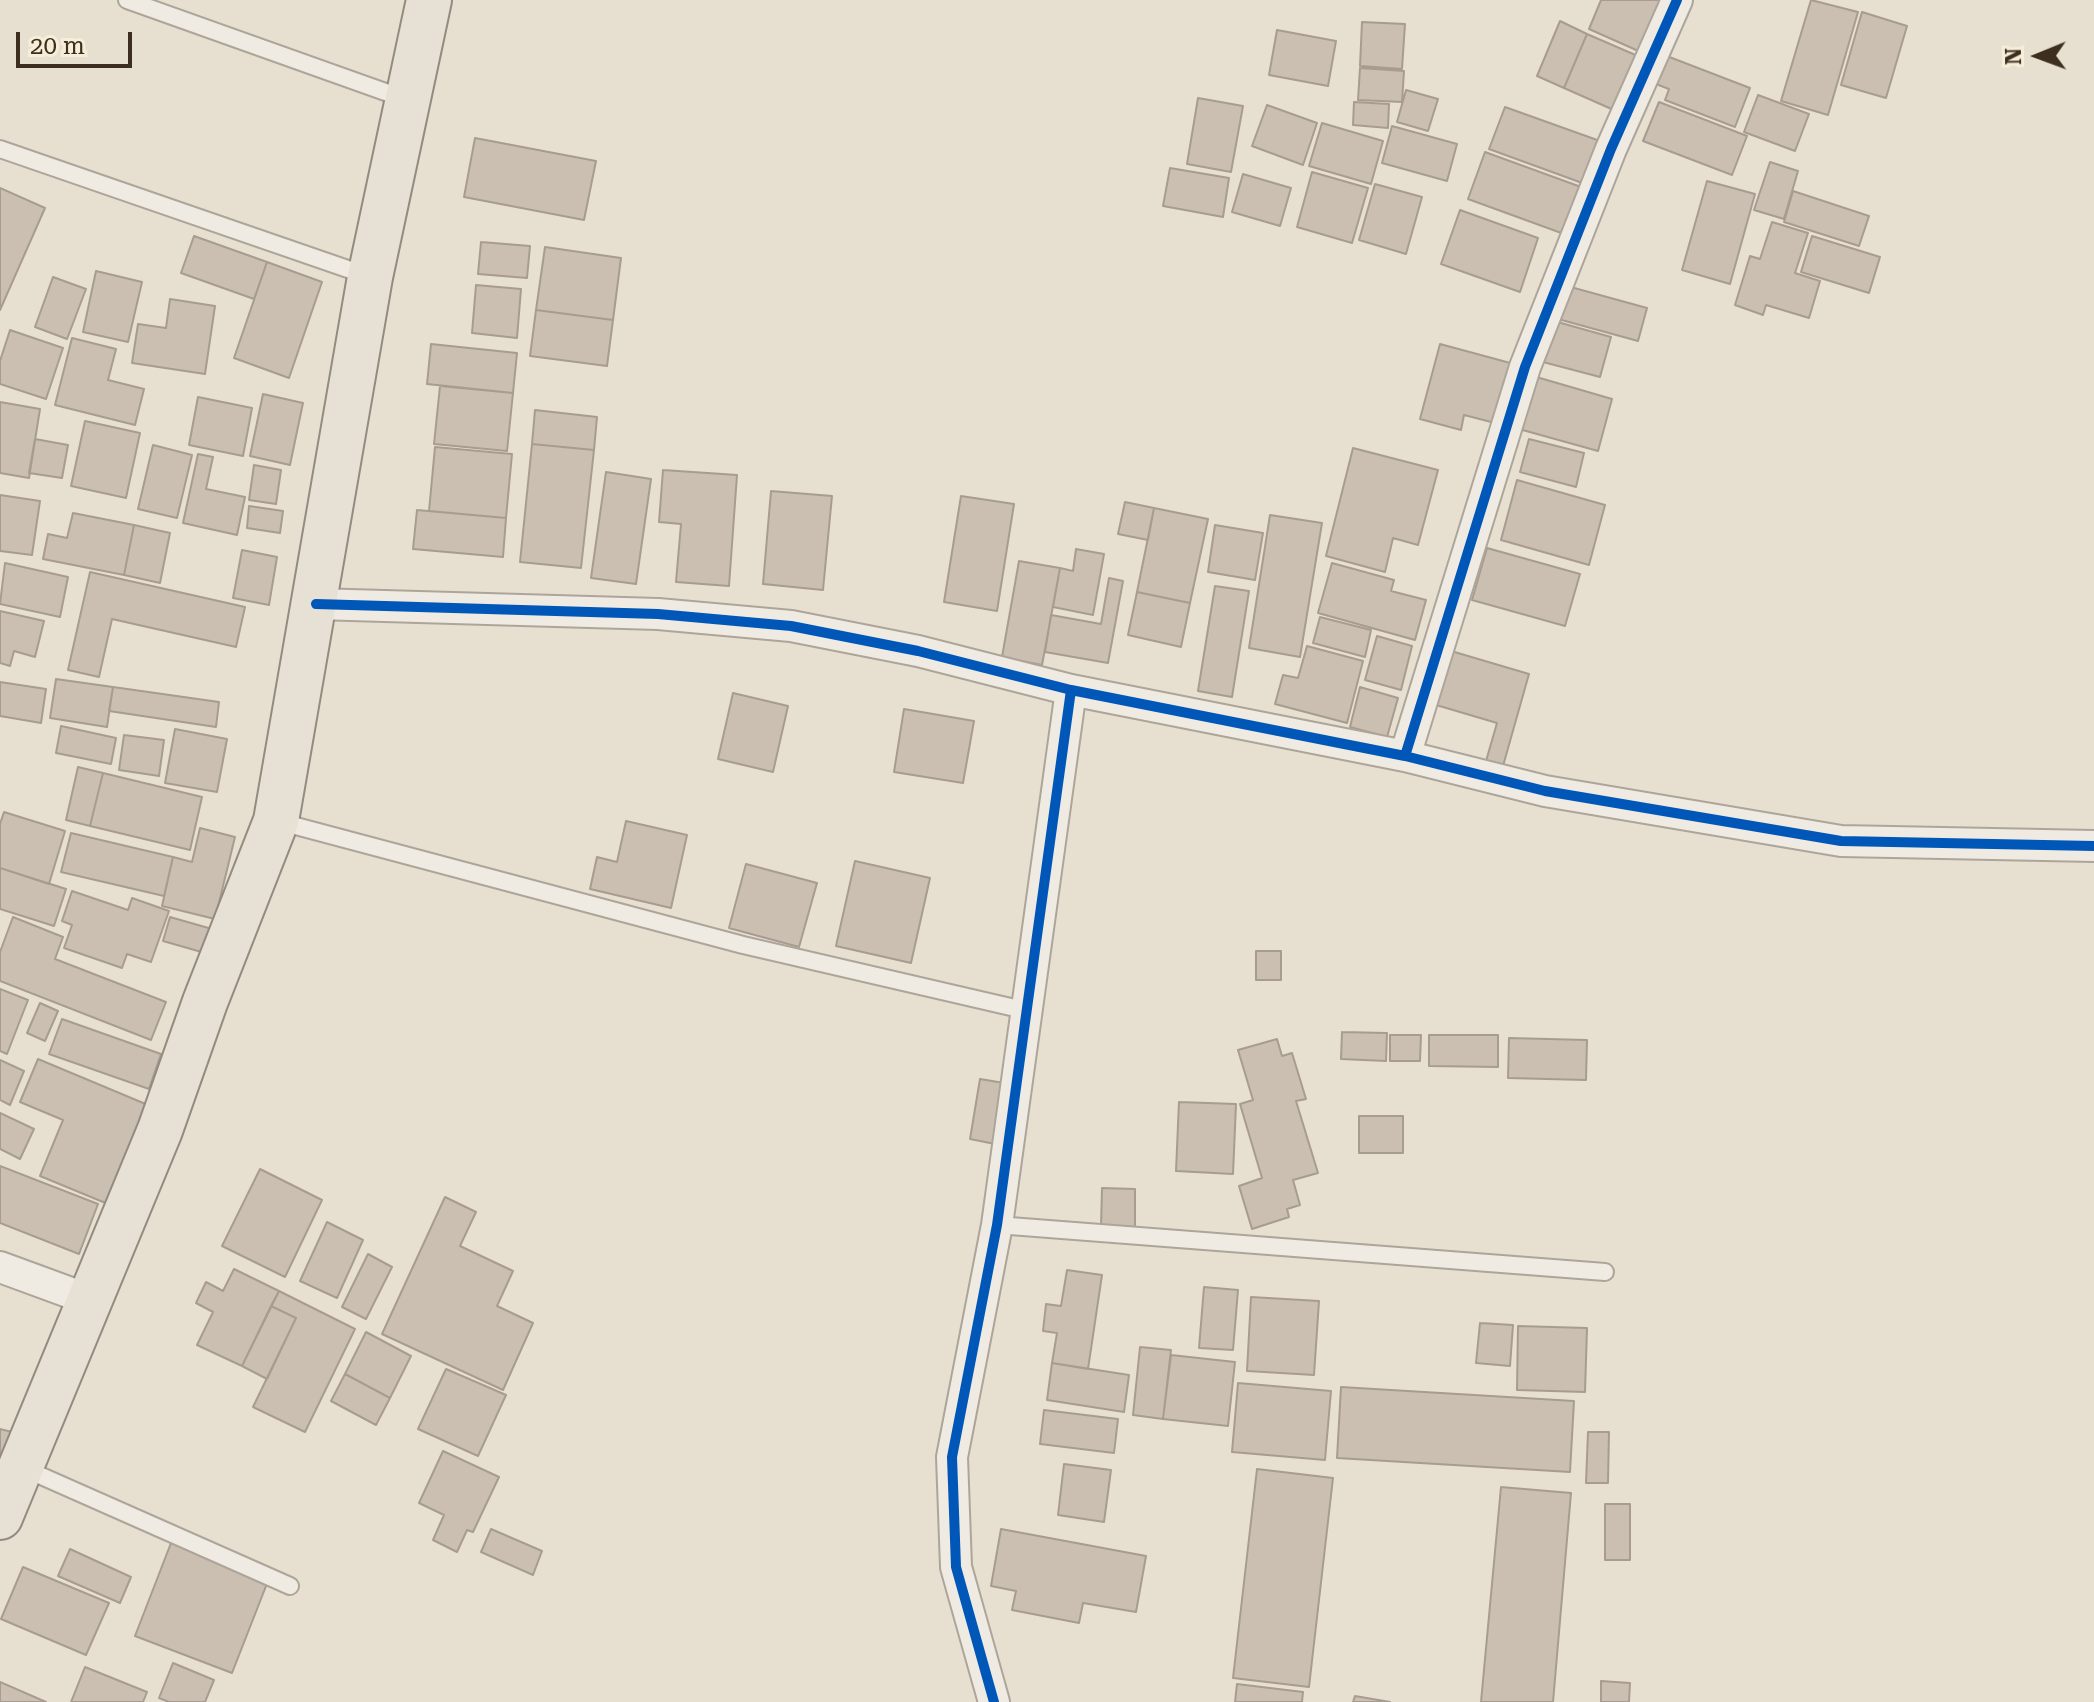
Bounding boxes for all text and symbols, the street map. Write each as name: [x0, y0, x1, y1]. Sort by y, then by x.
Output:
scale bar: [20, 16, 136, 66]
north arrow: [1998, 16, 2078, 96]
text: 20 m: [30, 32, 85, 60]
text: N: [2001, 48, 2026, 65]

